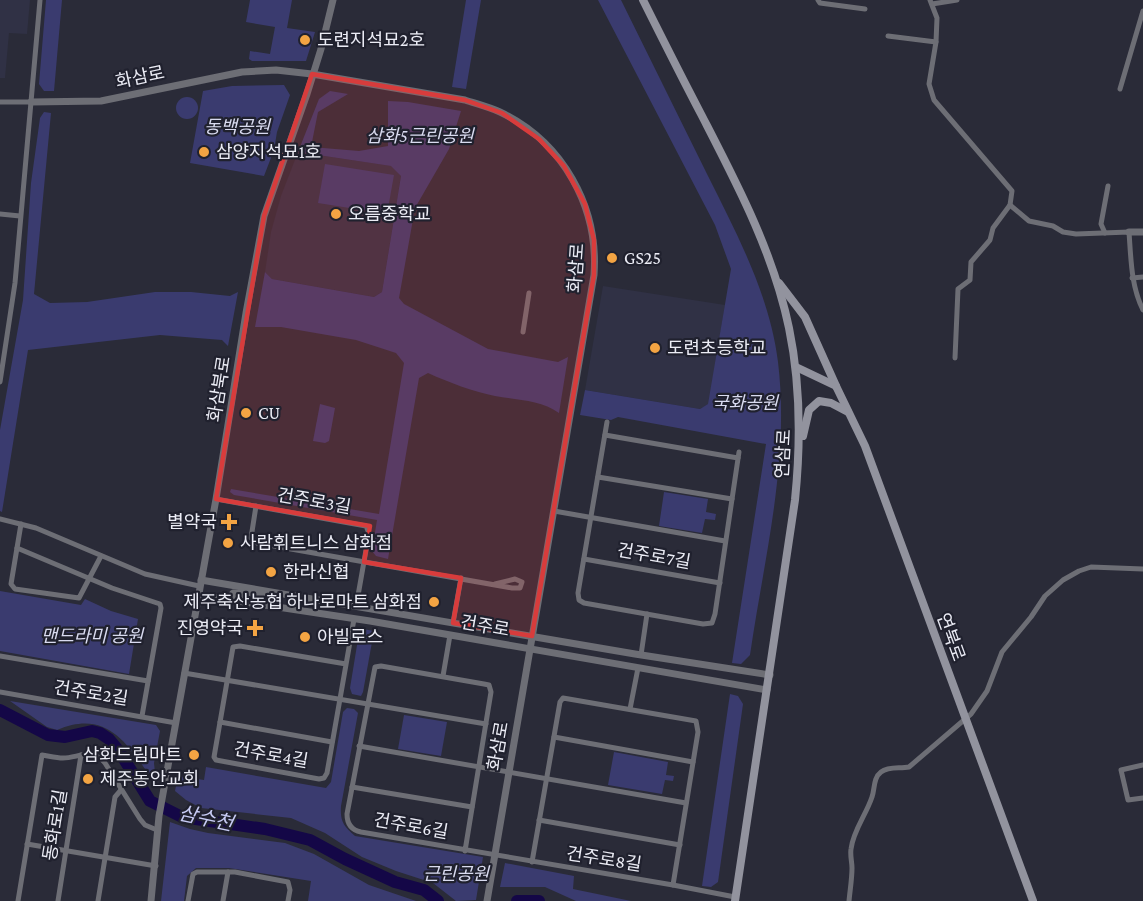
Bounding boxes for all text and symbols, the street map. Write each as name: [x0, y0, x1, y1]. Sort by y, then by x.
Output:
place label: 도련지석묘2호: [317, 30, 425, 50]
marker: 도련지석묘2호: [298, 33, 312, 47]
street label: 화삼로: [114, 62, 166, 92]
park label: 동백공원: [204, 117, 272, 137]
park label: 삼화5근린공원: [366, 126, 475, 146]
place label: 삼양지석묘1호: [216, 142, 321, 162]
marker: 삼양지석묘1호: [197, 145, 211, 159]
place label: 오름중학교: [348, 204, 431, 224]
marker: 오름중학교: [329, 207, 343, 221]
street label: 화삼로: [564, 243, 588, 293]
place label: GS25: [624, 248, 661, 268]
marker: GS25: [605, 251, 619, 265]
place label: 도련초등학교: [667, 338, 766, 358]
marker: 도련초등학교: [648, 341, 662, 355]
street label: 화삼북로: [204, 355, 234, 423]
park label: 국화공원: [712, 393, 780, 413]
place label: CU: [258, 403, 280, 423]
marker: CU: [239, 406, 253, 420]
street label: 연삼로: [772, 429, 794, 479]
street label: 건주로3길: [275, 485, 353, 517]
place label: 별약국: [167, 512, 217, 532]
marker: 별약국: [222, 515, 236, 529]
place label: 사람휘트니스 삼화점: [240, 533, 392, 553]
marker: 사람휘트니스 삼화점: [221, 536, 235, 550]
street label: 건주로7길: [616, 540, 692, 572]
place label: 한라신협: [283, 562, 349, 582]
marker: 한라신협: [264, 565, 278, 579]
place label: 제주축산농협 하나로마트 삼화점: [183, 592, 422, 612]
marker: 제주축산농협 하나로마트 삼화점: [427, 595, 441, 609]
street label: 연북로: [933, 610, 969, 664]
street label: 건주로: [459, 612, 511, 640]
place label: 진영약국: [177, 618, 243, 638]
marker: 진영약국: [248, 621, 262, 635]
park label: 맨드라미 공원: [41, 626, 145, 646]
place label: 아빌로스: [317, 627, 383, 647]
marker: 아빌로스: [298, 630, 312, 644]
street label: 건주로2길: [52, 677, 130, 709]
street label: 화삼로: [484, 720, 512, 772]
street label: 건주로4길: [232, 739, 310, 771]
place label: 삼화드림마트: [83, 745, 182, 765]
marker: 삼화드림마트: [187, 748, 201, 762]
place label: 제주동안교회: [100, 769, 199, 789]
marker: 제주동안교회: [81, 772, 95, 786]
street label: 동화로1길: [39, 788, 71, 862]
water label: 삼수천: [177, 802, 238, 835]
street label: 건주로6길: [372, 810, 450, 842]
street label: 건주로8길: [565, 843, 643, 875]
park label: 근린공원: [423, 864, 491, 884]

